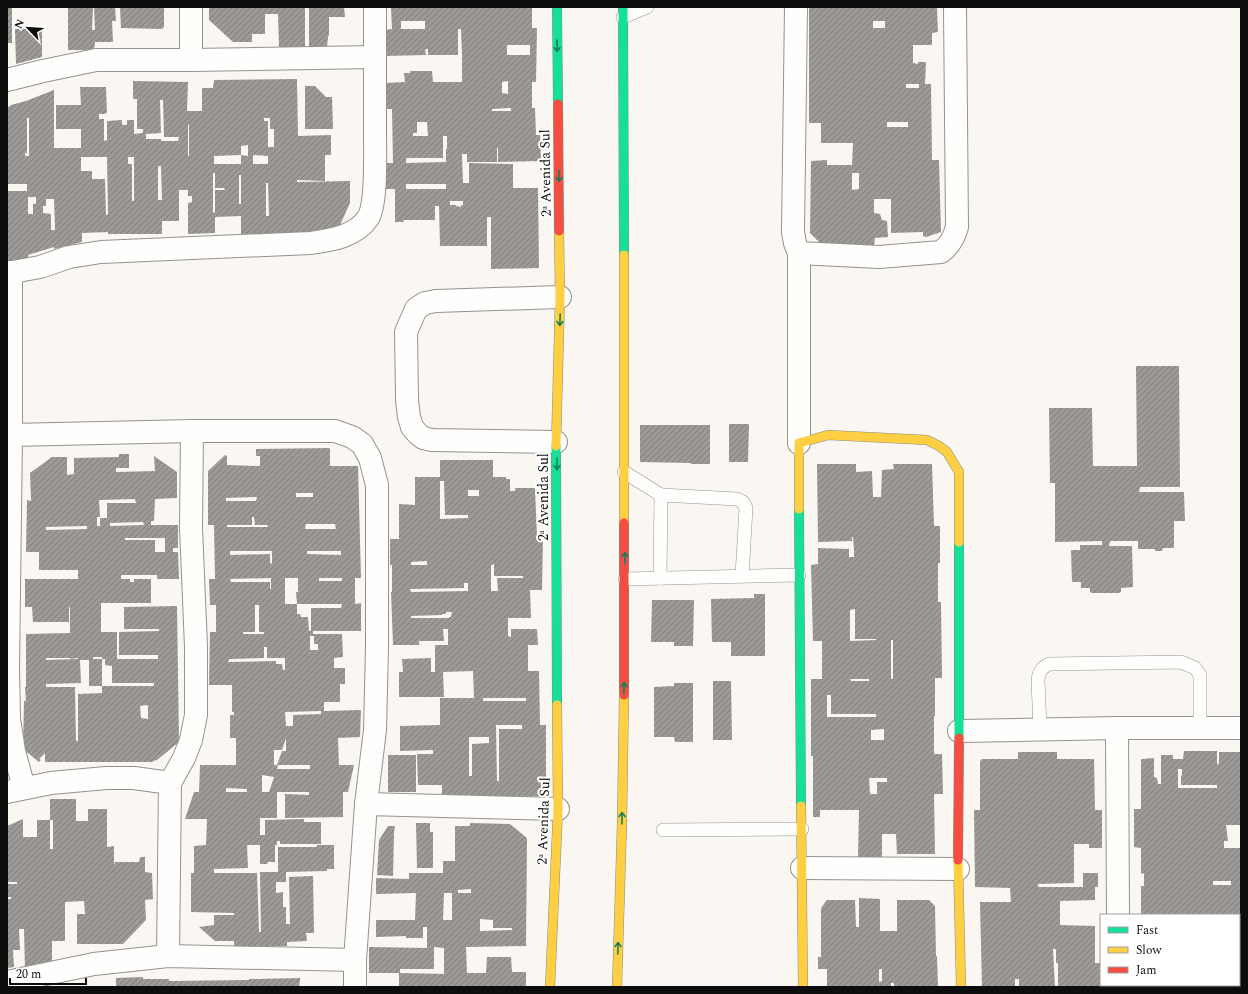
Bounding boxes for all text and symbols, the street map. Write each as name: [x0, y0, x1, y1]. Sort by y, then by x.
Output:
north arrow: [8, 8, 48, 48]
text: N: [10, 16, 29, 32]
one-way arrow: [553, 39, 561, 52]
street label: 2ᵃ Avenida Sul: [534, 129, 557, 217]
one-way arrow: [555, 169, 563, 182]
one-way arrow: [556, 313, 564, 326]
street label: 2ᵃ Avenida Sul: [533, 453, 554, 541]
one-way arrow: [553, 457, 561, 470]
one-way arrow: [621, 552, 629, 565]
one-way arrow: [620, 682, 628, 695]
street label: 2ᵃ Avenida Sul: [531, 777, 556, 865]
one-way arrow: [619, 812, 626, 825]
legend: [1100, 914, 1240, 986]
text: Fast: [1136, 921, 1158, 940]
text: Slow: [1136, 941, 1162, 960]
one-way arrow: [615, 942, 622, 955]
scale bar: [10, 960, 86, 986]
text: Jam: [1136, 961, 1157, 980]
text: 20 m: [16, 965, 41, 984]

